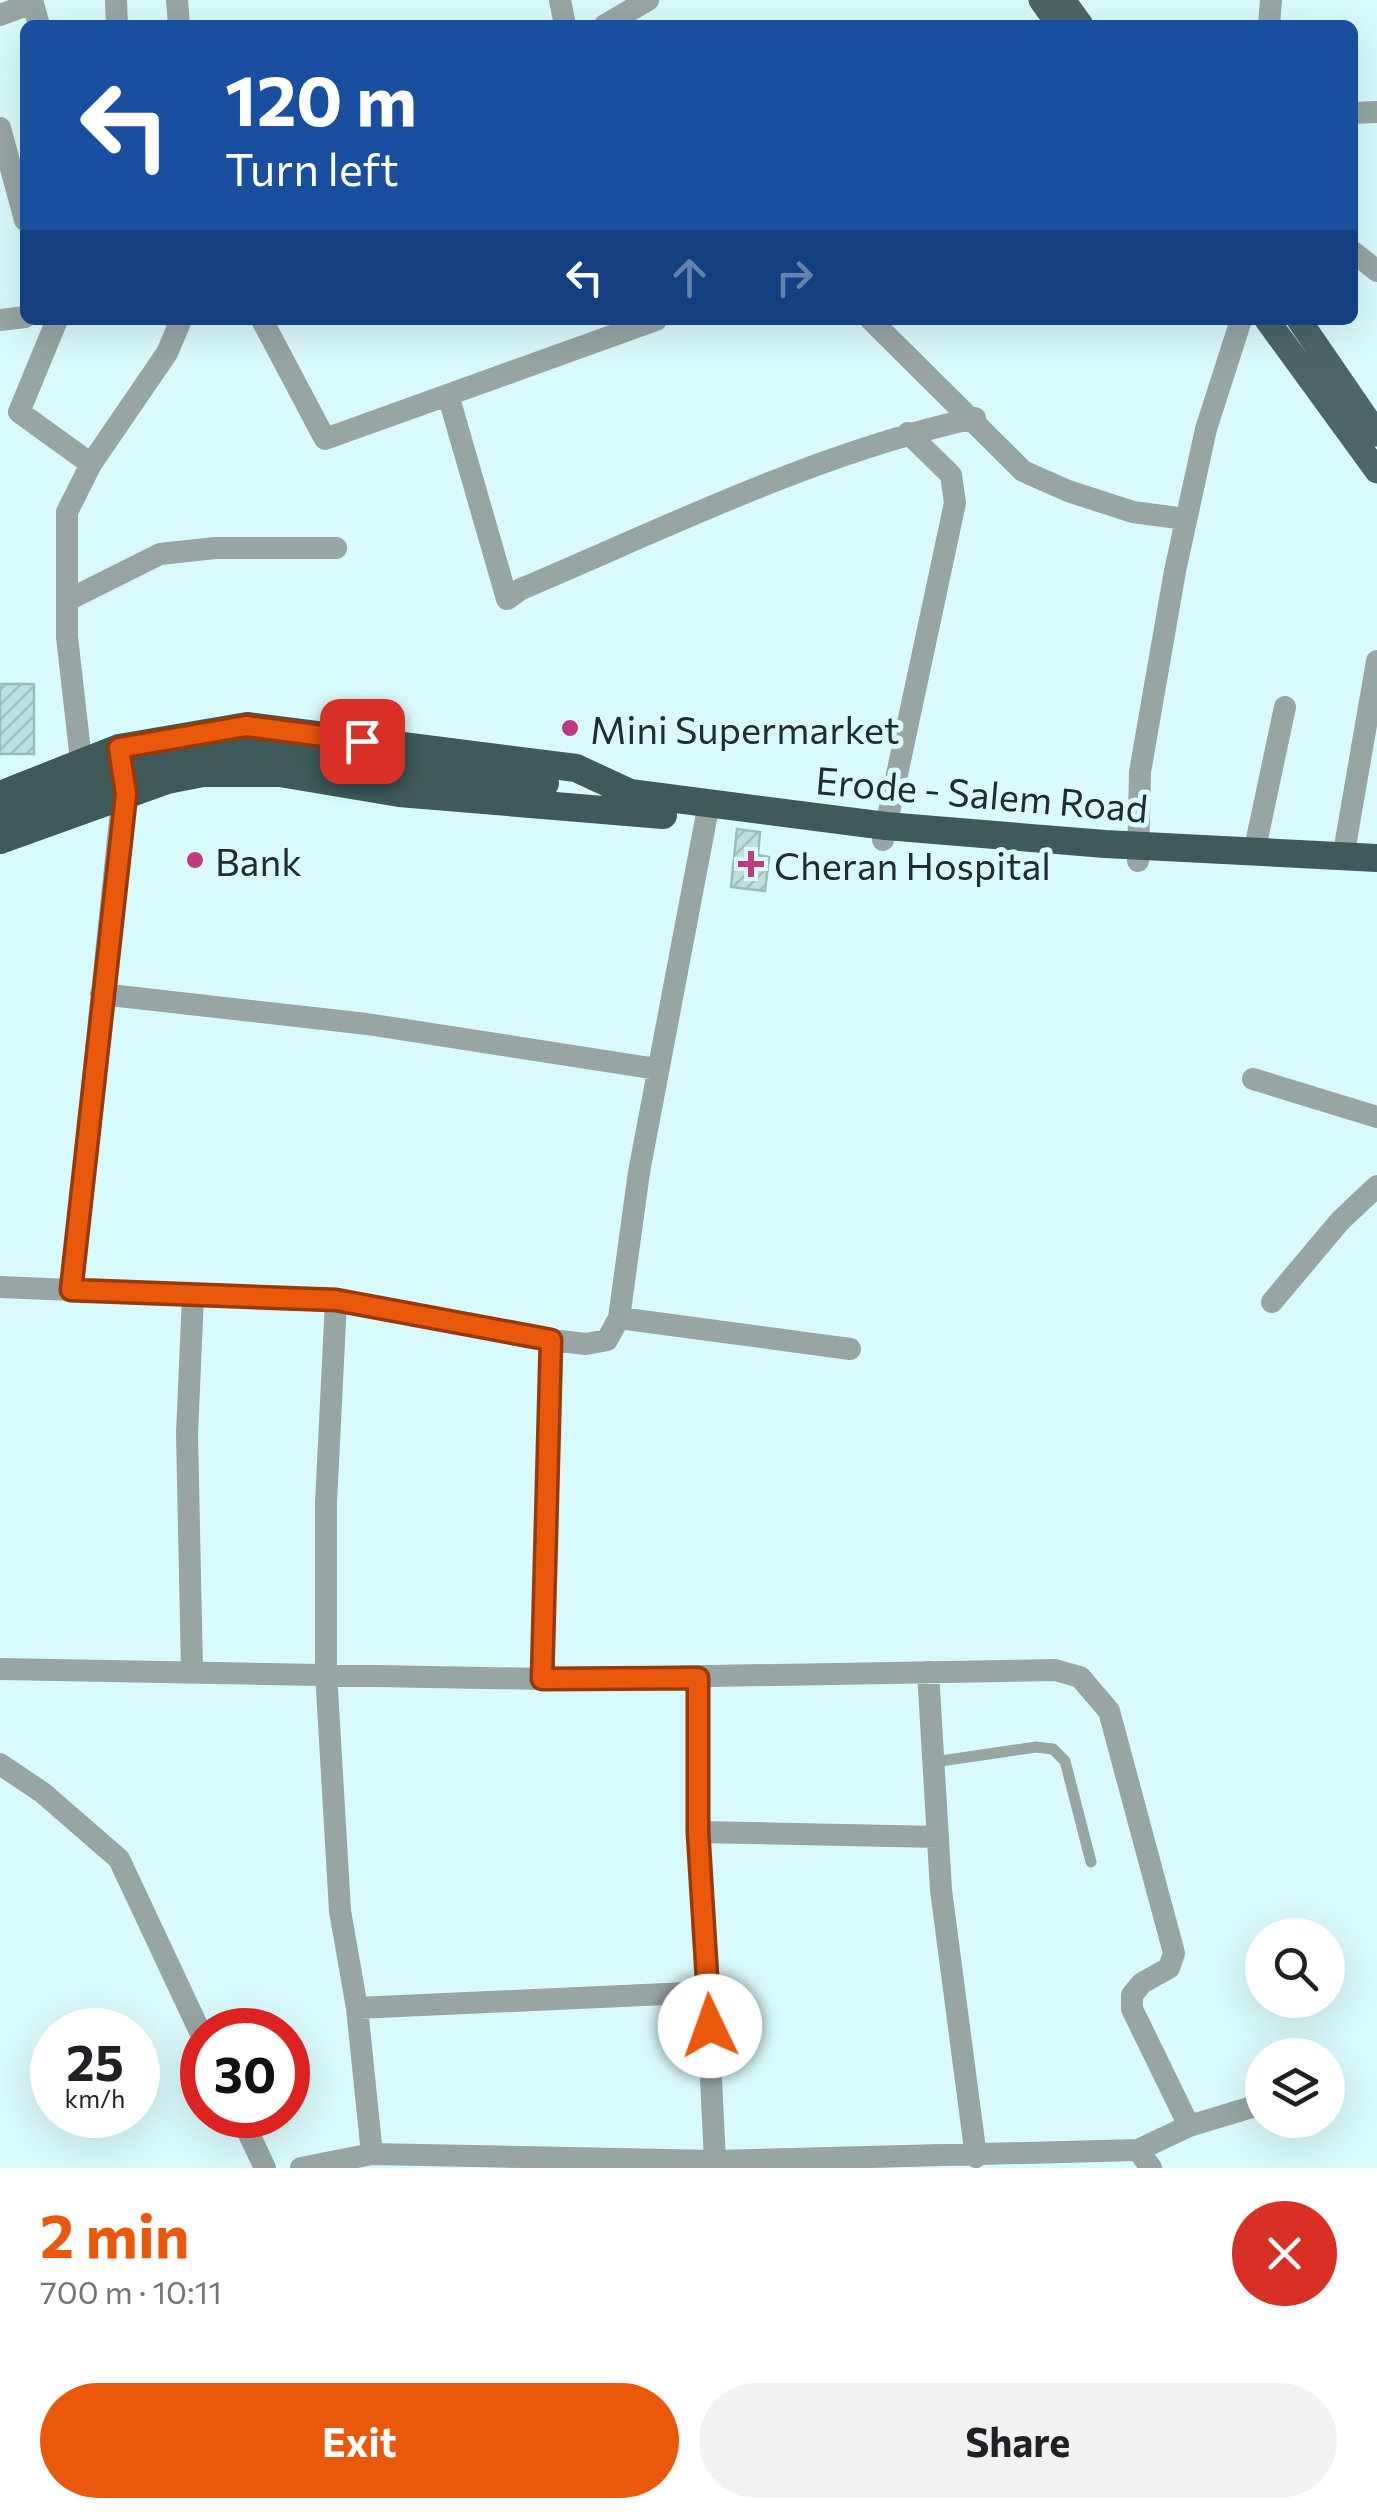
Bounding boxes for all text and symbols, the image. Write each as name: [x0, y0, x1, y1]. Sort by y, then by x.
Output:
text: 120 m: [225, 55, 417, 140]
icon: left: [60, 60, 190, 190]
text: Turn left: [225, 140, 399, 195]
icon: left: [557, 250, 612, 305]
icon: ahead: [662, 250, 717, 305]
icon: right: [767, 250, 822, 305]
pin: [320, 699, 405, 784]
place label: Mini Supermarket: [590, 705, 899, 752]
icon: arrive: [335, 714, 390, 769]
marker: Mini Supermarket: [559, 717, 581, 739]
street label: Erode - Salem Road: [814, 755, 1150, 831]
place label: Bank: [215, 837, 302, 884]
place label: Cheran Hospital: [774, 841, 1051, 888]
marker: Bank: [184, 849, 206, 871]
marker: Cheran Hospital: [738, 851, 764, 877]
map controls: [1245, 1918, 1345, 2138]
button: search: [1245, 1918, 1345, 2018]
position arrow: [658, 1974, 762, 2078]
speed limit sign: 30: [180, 2008, 310, 2138]
text: 25: [66, 2030, 124, 2091]
button: layers: [1245, 2038, 1345, 2138]
text: km/h: [65, 2083, 125, 2113]
text: 2 min: [40, 2197, 189, 2270]
button: close: [1232, 2201, 1337, 2306]
text: 700 m · 10:11: [40, 2271, 222, 2311]
button: Exit: [40, 2383, 679, 2498]
button: Share: [699, 2383, 1337, 2498]

